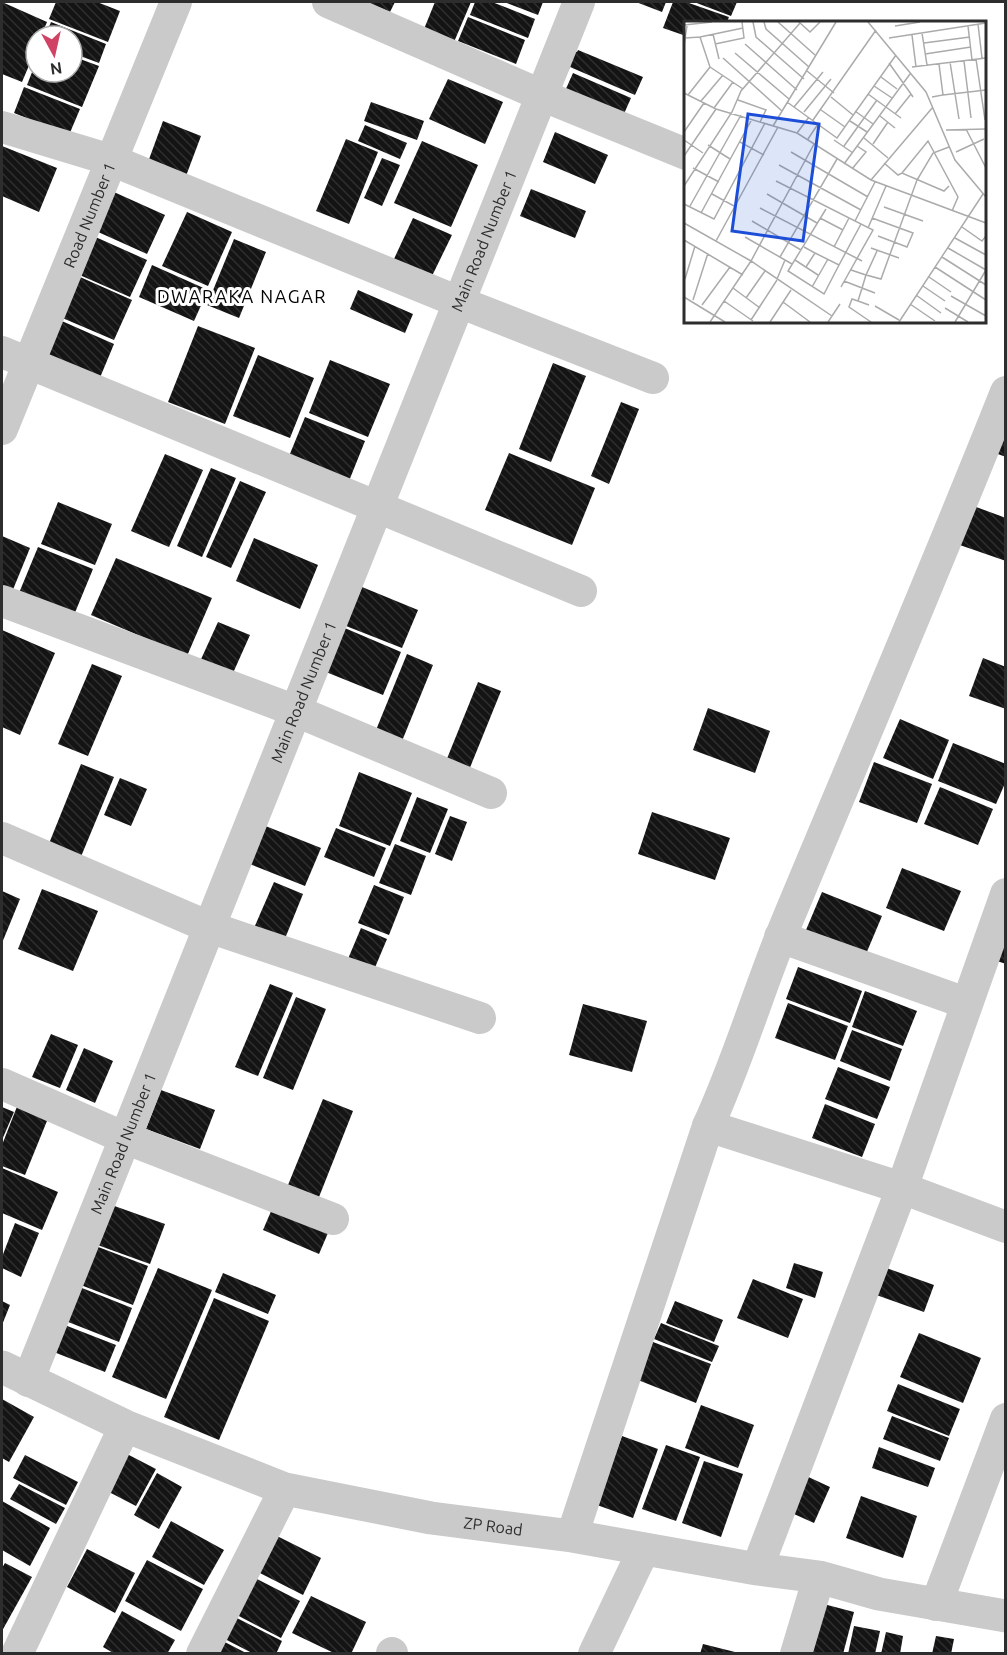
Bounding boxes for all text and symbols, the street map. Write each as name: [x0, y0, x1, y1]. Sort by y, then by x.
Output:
inset map: [684, 21, 986, 322]
north arrow: [24, 24, 84, 84]
text: N: [49, 59, 63, 79]
street label: Road Number 1: [60, 160, 119, 270]
street label: Main Road Number 1: [447, 167, 520, 314]
district label: DWARAKA NAGAR: [157, 286, 327, 306]
street label: Main Road Number 1: [267, 619, 340, 765]
street label: Main Road Number 1: [87, 1070, 159, 1217]
street label: ZP Road: [463, 1513, 524, 1539]

